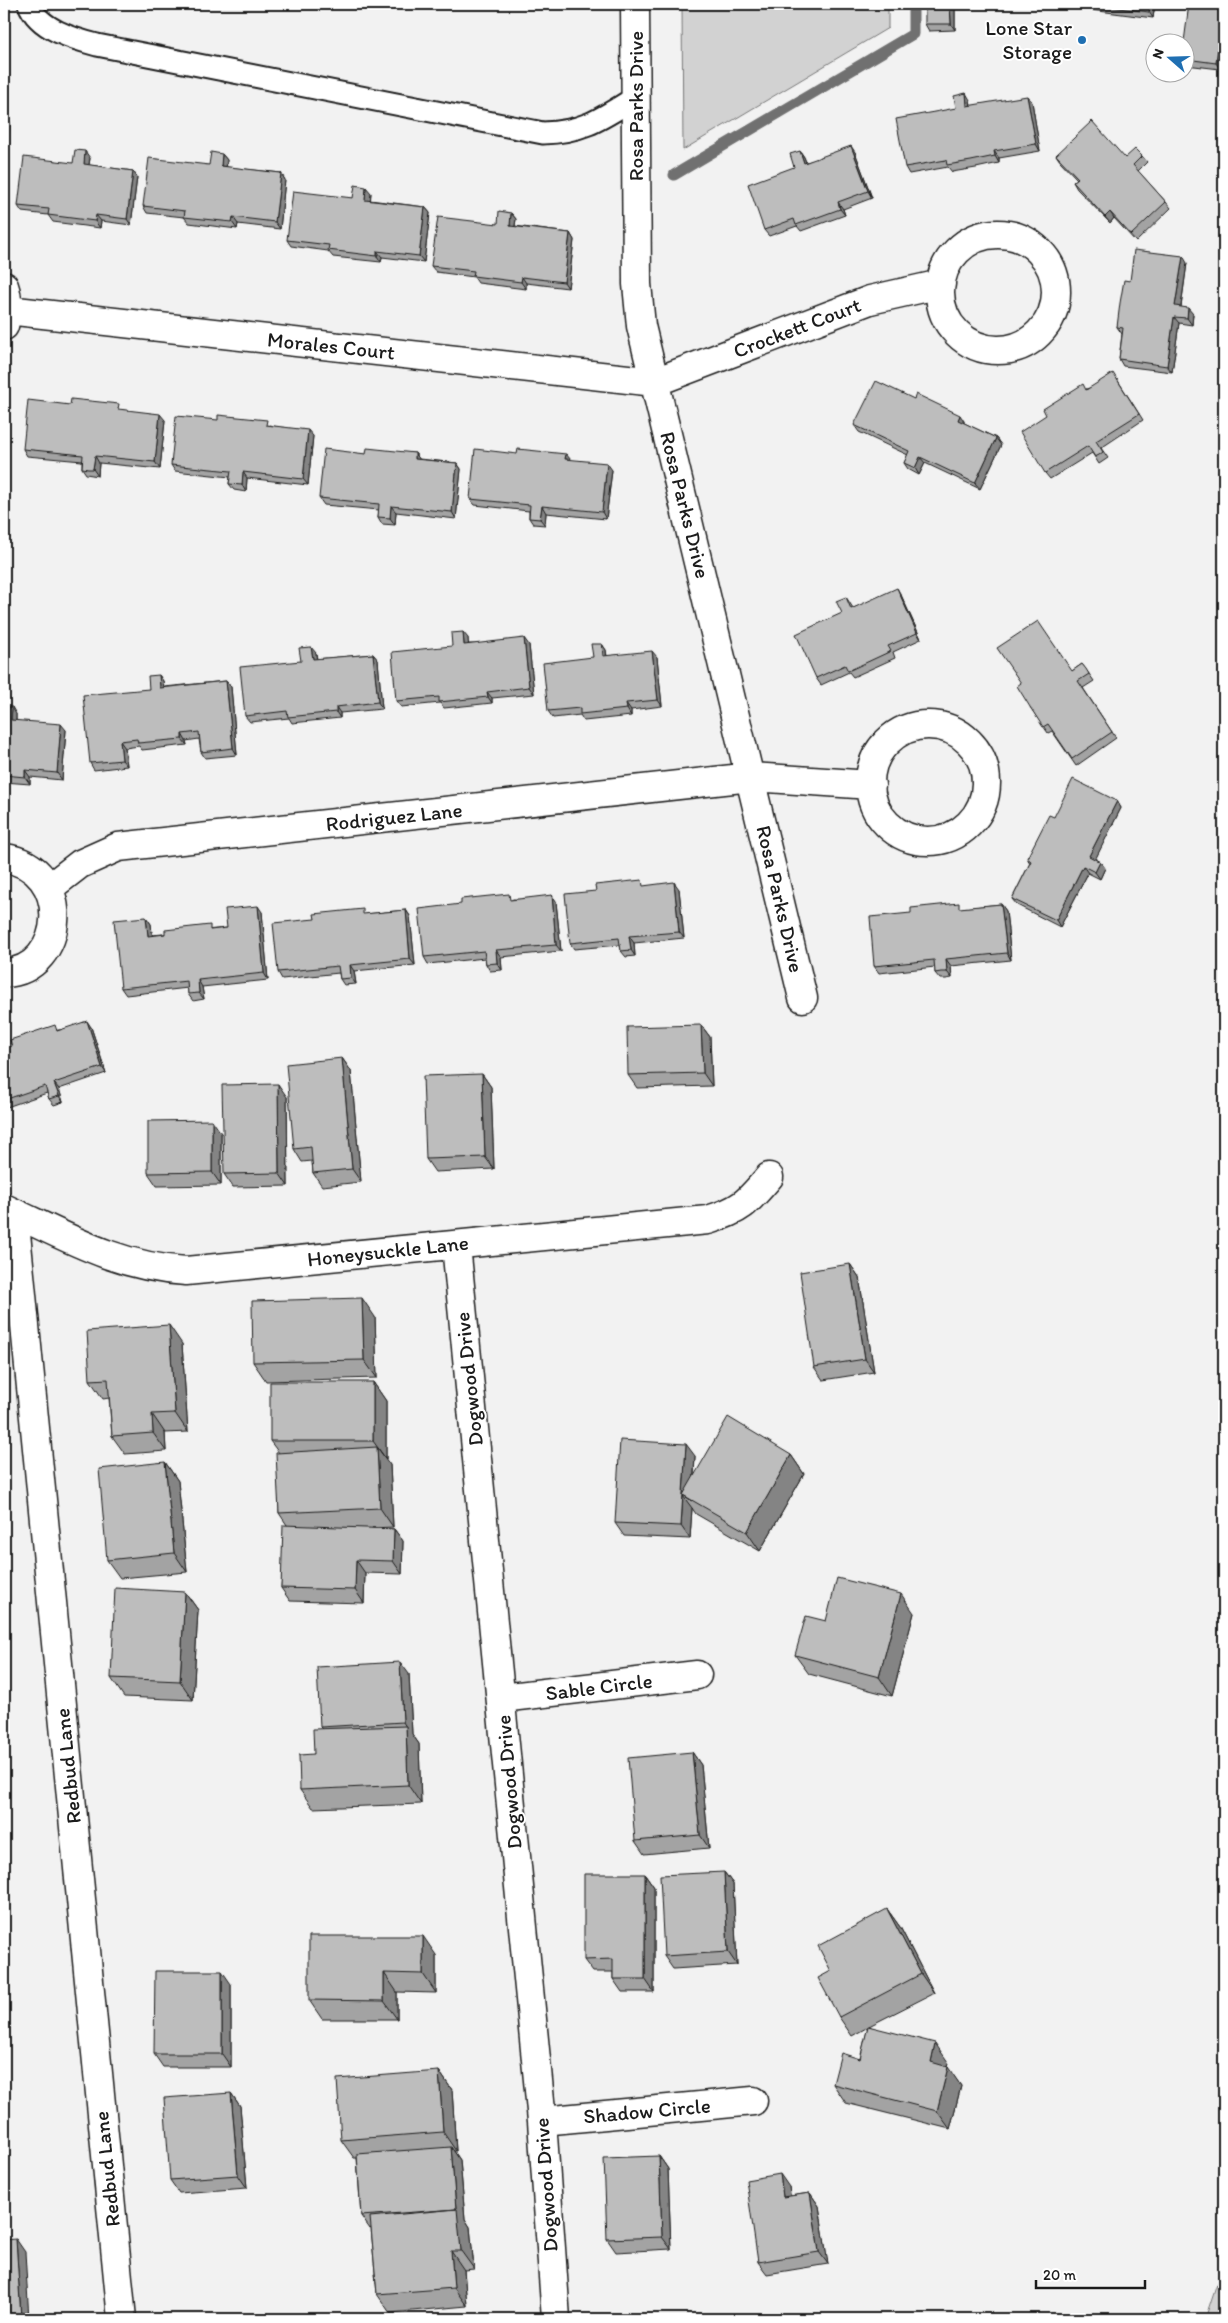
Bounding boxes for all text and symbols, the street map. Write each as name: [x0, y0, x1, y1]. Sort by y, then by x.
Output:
place label: Lone Star Storage: [985, 15, 1073, 64]
street label: Rosa Parks Drive: [623, 31, 648, 181]
north arrow: [1146, 32, 1196, 82]
marker: Lone Star Storage: [1076, 34, 1088, 46]
text: N: [1149, 46, 1168, 61]
street label: Crockett Court: [730, 292, 864, 363]
street label: Morales Court: [266, 326, 396, 365]
street label: Rosa Parks Drive: [655, 429, 716, 581]
street label: Rodriguez Lane: [324, 797, 464, 836]
street label: Rosa Parks Drive: [751, 823, 810, 975]
street label: Honeysuckle Lane: [306, 1230, 470, 1271]
street label: Dogwood Drive: [449, 1311, 488, 1447]
street label: Sable Circle: [544, 1668, 654, 1705]
street label: Redbud Lane: [49, 1707, 86, 1825]
street label: Dogwood Drive: [490, 1714, 527, 1850]
street label: Shadow Circle: [582, 2092, 712, 2129]
street label: Redbud Lane: [88, 2110, 125, 2228]
street label: Dogwood Drive: [528, 2117, 563, 2253]
scale bar: [1036, 2258, 1144, 2290]
text: 20 m: [1043, 2266, 1077, 2284]

